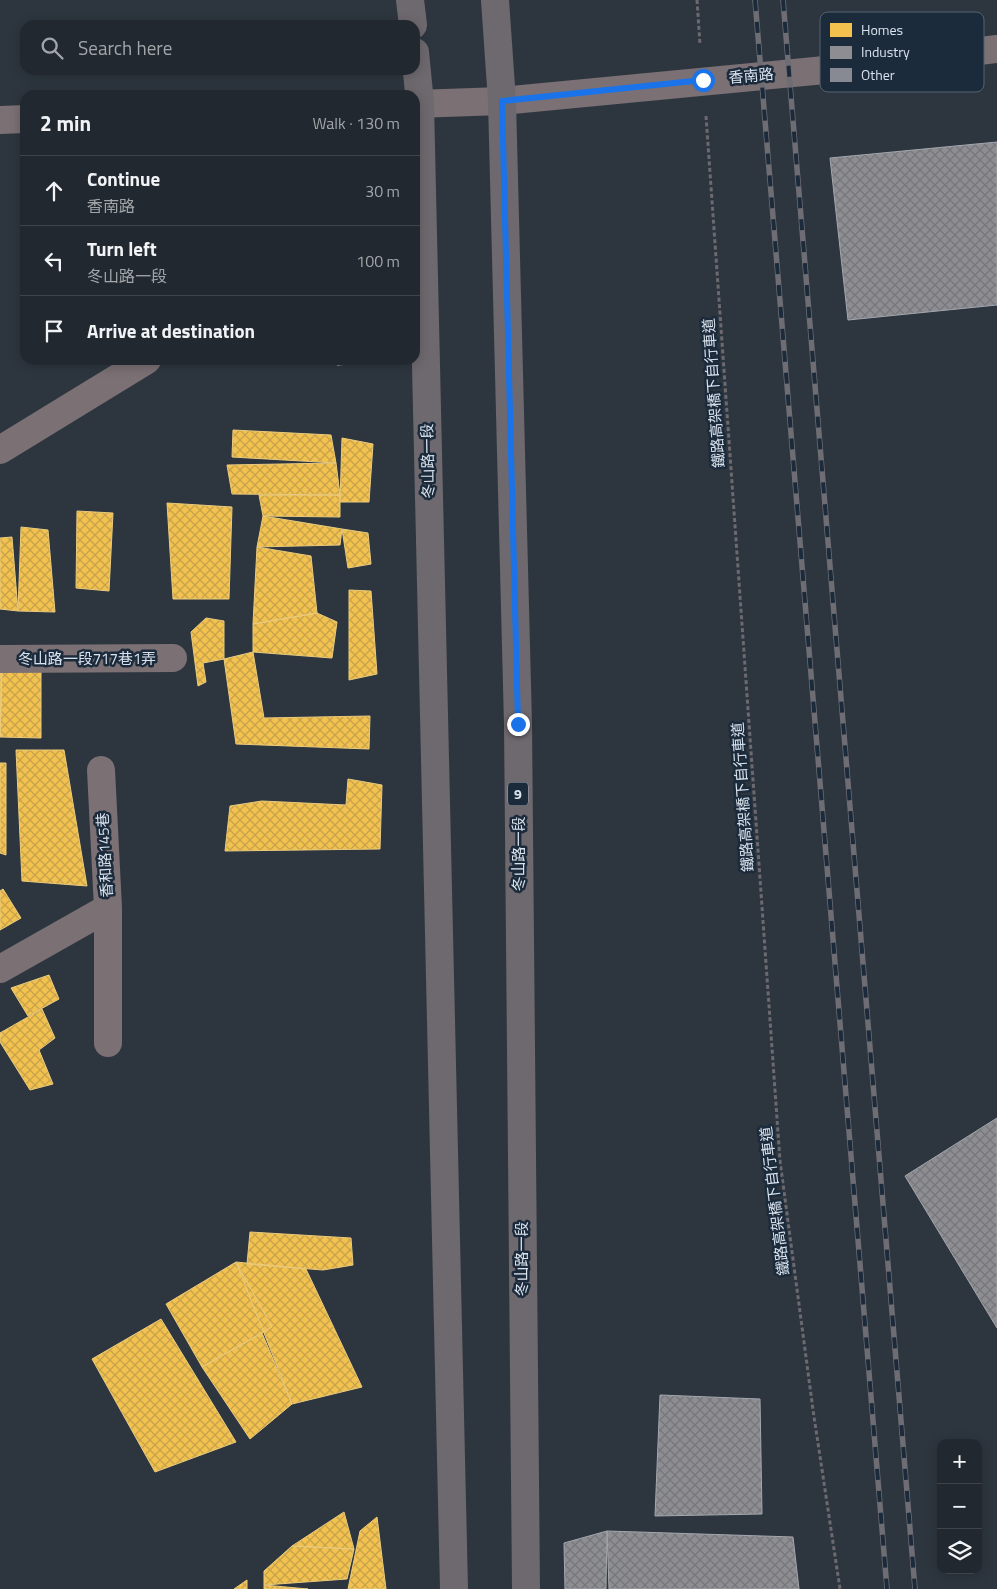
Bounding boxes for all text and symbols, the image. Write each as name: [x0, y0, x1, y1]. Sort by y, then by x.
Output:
legend: [820, 12, 984, 92]
text: Homes: [861, 19, 903, 40]
search box: [20, 20, 420, 75]
text: Search here: [78, 33, 172, 62]
icon: search: [38, 34, 66, 62]
text: Industry: [861, 41, 910, 62]
street label: 香南路: [728, 62, 774, 89]
text: Other: [861, 64, 895, 85]
route start: [692, 69, 715, 92]
text: 2 min: [40, 107, 91, 139]
text: Walk · 130 m: [312, 111, 400, 135]
text: Continue: [87, 164, 160, 193]
icon: ahead: [40, 177, 68, 205]
text: 30 m: [365, 179, 400, 203]
text: 香南路: [87, 194, 135, 218]
text: Turn left: [87, 234, 157, 263]
icon: left: [40, 247, 68, 275]
text: 100 m: [356, 249, 400, 273]
text: 冬山路一段: [87, 264, 167, 288]
text: Arrive at destination: [87, 316, 255, 345]
icon: arrive: [40, 317, 68, 345]
street label: 鐵路高架橋下自行車道: [697, 317, 730, 469]
street label: 冬山路一段: [415, 423, 440, 499]
street label: 冬山路一段717巷1弄: [18, 647, 156, 670]
route end: [507, 713, 530, 736]
street label: 鐵路高架橋下自行車道: [726, 721, 759, 873]
road number: 9: [508, 782, 528, 806]
street label: 香和路145巷: [91, 812, 118, 898]
street label: 冬山路一段: [507, 816, 530, 892]
street label: 鐵路高架橋下自行車道: [754, 1125, 795, 1277]
street label: 冬山路一段: [510, 1221, 533, 1297]
map controls: [937, 1439, 982, 1574]
button: +: [937, 1439, 982, 1484]
button: −: [937, 1484, 982, 1529]
button: layers: [937, 1529, 982, 1574]

